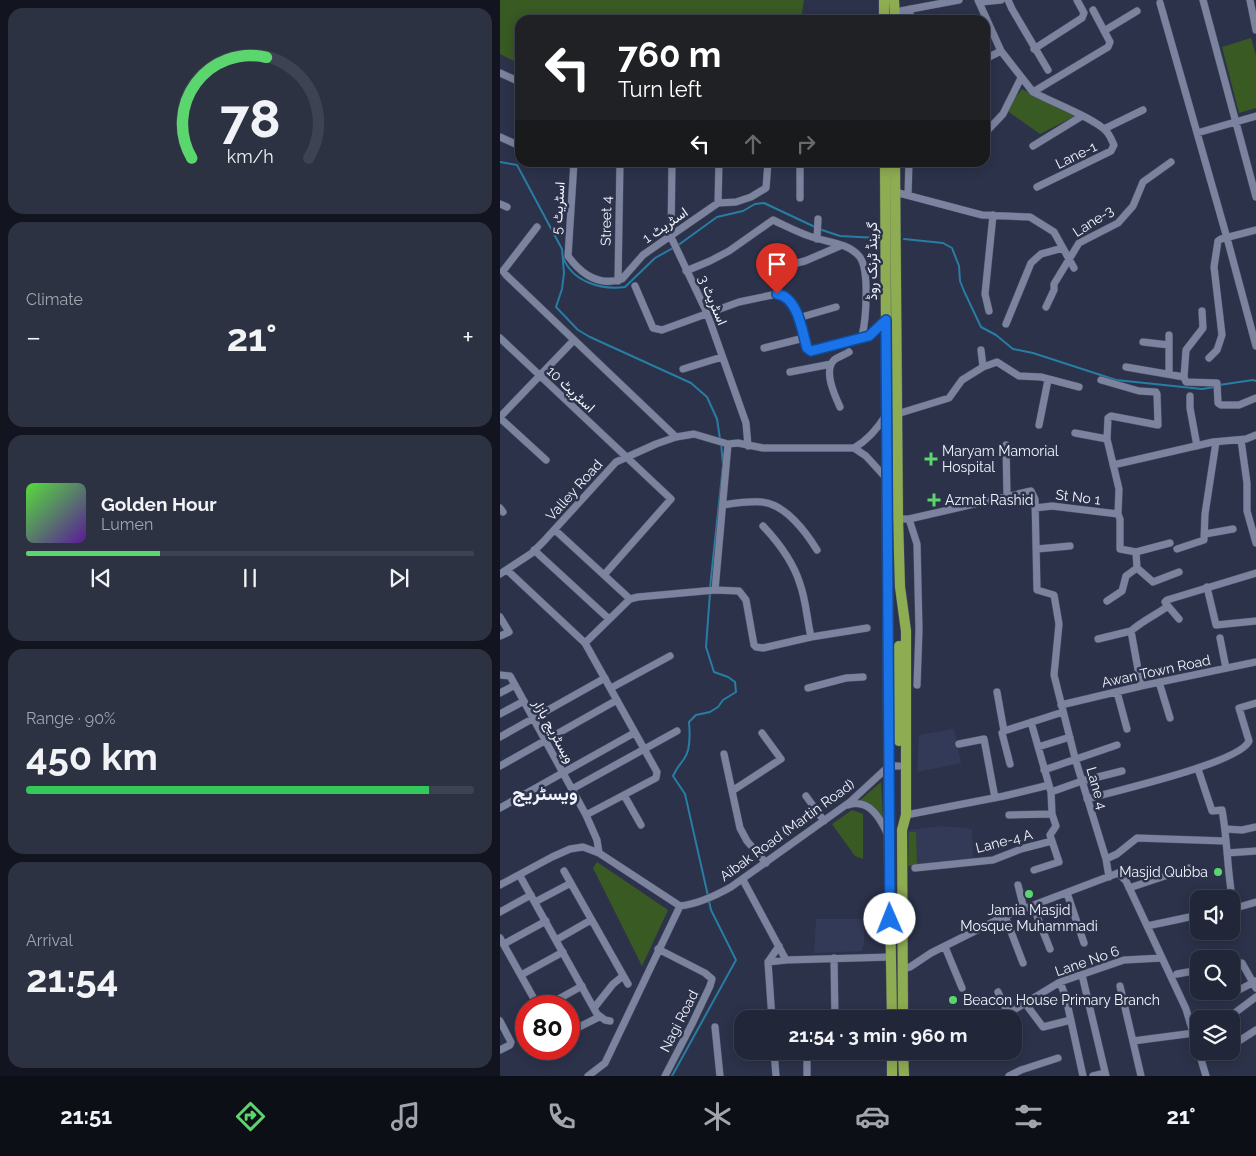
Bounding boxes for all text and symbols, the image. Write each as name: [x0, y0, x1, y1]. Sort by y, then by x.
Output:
text: 760 m: [618, 34, 721, 75]
icon: left: [535, 35, 600, 100]
text: Turn left: [618, 76, 702, 102]
text: 78: [220, 88, 280, 149]
icon: left: [686, 130, 714, 158]
icon: ahead: [739, 130, 767, 158]
icon: right: [792, 130, 820, 158]
street label: Lane-1: [1053, 138, 1099, 172]
text: km/h: [226, 146, 274, 167]
street label: اسٹریٹ 5: [548, 181, 569, 235]
street label: Street 4: [598, 195, 614, 246]
street label: Lane-3: [1070, 202, 1116, 240]
street label: اسٹریٹ 1: [639, 204, 691, 247]
street label: گرینڈ ٹرنک روڈ: [864, 222, 881, 300]
pin: [756, 243, 798, 294]
icon: arrive: [763, 250, 791, 278]
street label: اسٹریٹ 3: [694, 273, 731, 328]
text: Climate: [26, 290, 83, 309]
text: 21°: [227, 315, 277, 360]
text: −: [26, 321, 41, 354]
text: +: [462, 321, 474, 354]
street label: اسٹریٹ 10: [543, 363, 598, 416]
place label: Maryam Mamorial Hospital: [942, 443, 1059, 475]
marker: Maryam Mamorial Hospital: [924, 452, 938, 466]
street label: Valley Road: [542, 456, 606, 524]
street label: St No 1: [1055, 486, 1101, 508]
place label: Azmat Rashid: [945, 492, 1033, 508]
text: Golden Hour: [101, 493, 217, 515]
marker: Azmat Rashid: [927, 493, 941, 507]
text: Lumen: [101, 515, 153, 534]
icon: previous: [87, 564, 115, 592]
icon: pause: [236, 564, 264, 592]
icon: next: [385, 564, 413, 592]
street label: Awan Town Road: [1100, 652, 1212, 690]
street label: ویسٹریج بازار: [527, 695, 578, 767]
text: Range · 90%: [26, 709, 115, 728]
text: 450 km: [26, 734, 158, 779]
street label: Lane 4: [1083, 765, 1111, 811]
street label: Aibak Road (Martin Road): [717, 776, 858, 884]
district label: ویسٹریج: [512, 782, 578, 807]
street label: Lane-4 A: [974, 826, 1035, 856]
place label: Masjid Qubba: [1119, 864, 1208, 880]
marker: Masjid Qubba: [1212, 866, 1224, 878]
marker: Jamia Masjid Mosque Muhammadi: [1023, 888, 1035, 900]
map controls: [1190, 890, 1240, 1060]
button: sound: [1190, 890, 1240, 940]
position arrow: [863, 892, 915, 944]
place label: Jamia Masjid Mosque Muhammadi: [960, 902, 1098, 934]
text: Arrival: [26, 931, 73, 950]
street label: Lane No 6: [1053, 943, 1121, 979]
button: search: [1190, 950, 1240, 1000]
text: 21:54: [26, 956, 118, 1001]
street label: Nagi Road: [657, 987, 701, 1055]
place label: Beacon House Primary Branch: [963, 992, 1160, 1008]
marker: Beacon House Primary Branch: [947, 994, 959, 1006]
speed limit sign: 80: [515, 995, 580, 1060]
button: layers: [1190, 1010, 1240, 1060]
text: 21:54 · 3 min · 960 m: [789, 1024, 967, 1046]
icon: directions: [233, 1099, 268, 1134]
icon: music: [388, 1099, 423, 1134]
icon: phone: [544, 1099, 579, 1134]
icon: climate: [700, 1099, 735, 1134]
icon: car: [855, 1099, 890, 1134]
icon: filters: [1011, 1099, 1046, 1134]
text: 21:51: [60, 1103, 112, 1129]
text: 21°: [1167, 1103, 1196, 1129]

